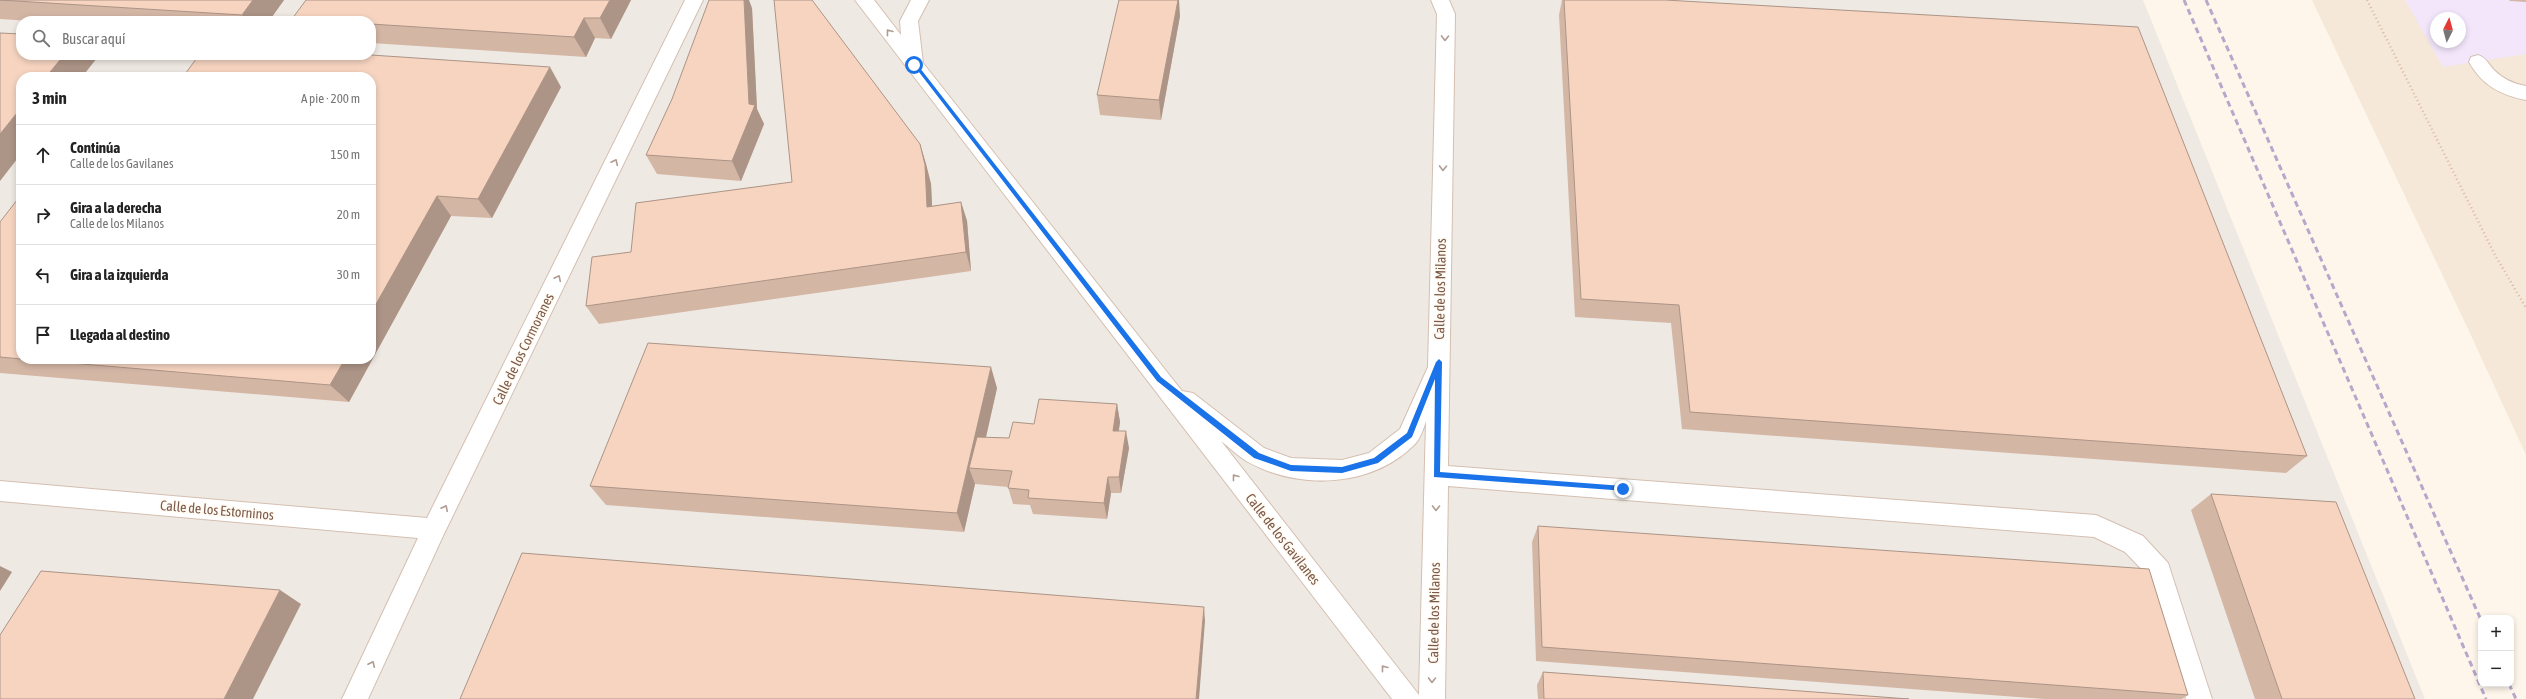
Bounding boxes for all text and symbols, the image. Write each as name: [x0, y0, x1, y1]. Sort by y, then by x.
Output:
north arrow: [2430, 12, 2466, 48]
search box: [16, 16, 376, 60]
icon: search: [30, 27, 52, 49]
one-way arrow: [886, 29, 893, 36]
text: Buscar aquí: [62, 30, 125, 47]
one-way arrow: [1441, 35, 1449, 41]
route start: [905, 56, 923, 74]
text: 3 min: [32, 88, 67, 108]
text: A pie · 200 m: [301, 91, 360, 106]
text: Continúa: [70, 139, 120, 156]
icon: ahead: [32, 144, 54, 166]
text: 150 m: [331, 147, 360, 162]
text: Calle de los Gavilanes: [70, 156, 174, 171]
one-way arrow: [610, 158, 618, 166]
one-way arrow: [1438, 165, 1447, 171]
text: Gira a la derecha: [70, 199, 161, 216]
icon: right: [32, 204, 54, 226]
text: 20 m: [337, 207, 360, 222]
text: Calle de los Milanos: [70, 216, 164, 231]
street label: Calle de los Milanos: [1431, 238, 1449, 340]
icon: left: [32, 264, 54, 286]
text: Gira a la izquierda: [70, 266, 168, 283]
text: 30 m: [337, 267, 360, 282]
one-way arrow: [553, 275, 561, 282]
street label: Calle de los Cormoranes: [489, 290, 557, 408]
icon: arrive: [32, 324, 54, 346]
text: Llegada al destino: [70, 326, 170, 343]
one-way arrow: [1233, 475, 1240, 482]
route end: [1614, 480, 1632, 498]
street label: Calle de los Gavilanes: [1242, 490, 1324, 588]
street label: Calle de los Estorninos: [159, 497, 275, 523]
one-way arrow: [440, 505, 448, 512]
one-way arrow: [1432, 505, 1440, 511]
street label: Calle de los Milanos: [1425, 562, 1443, 664]
map controls: [2478, 615, 2514, 687]
button: +: [2478, 615, 2514, 651]
button: −: [2478, 651, 2514, 687]
one-way arrow: [367, 660, 375, 668]
one-way arrow: [1381, 666, 1388, 673]
one-way arrow: [1428, 677, 1436, 683]

